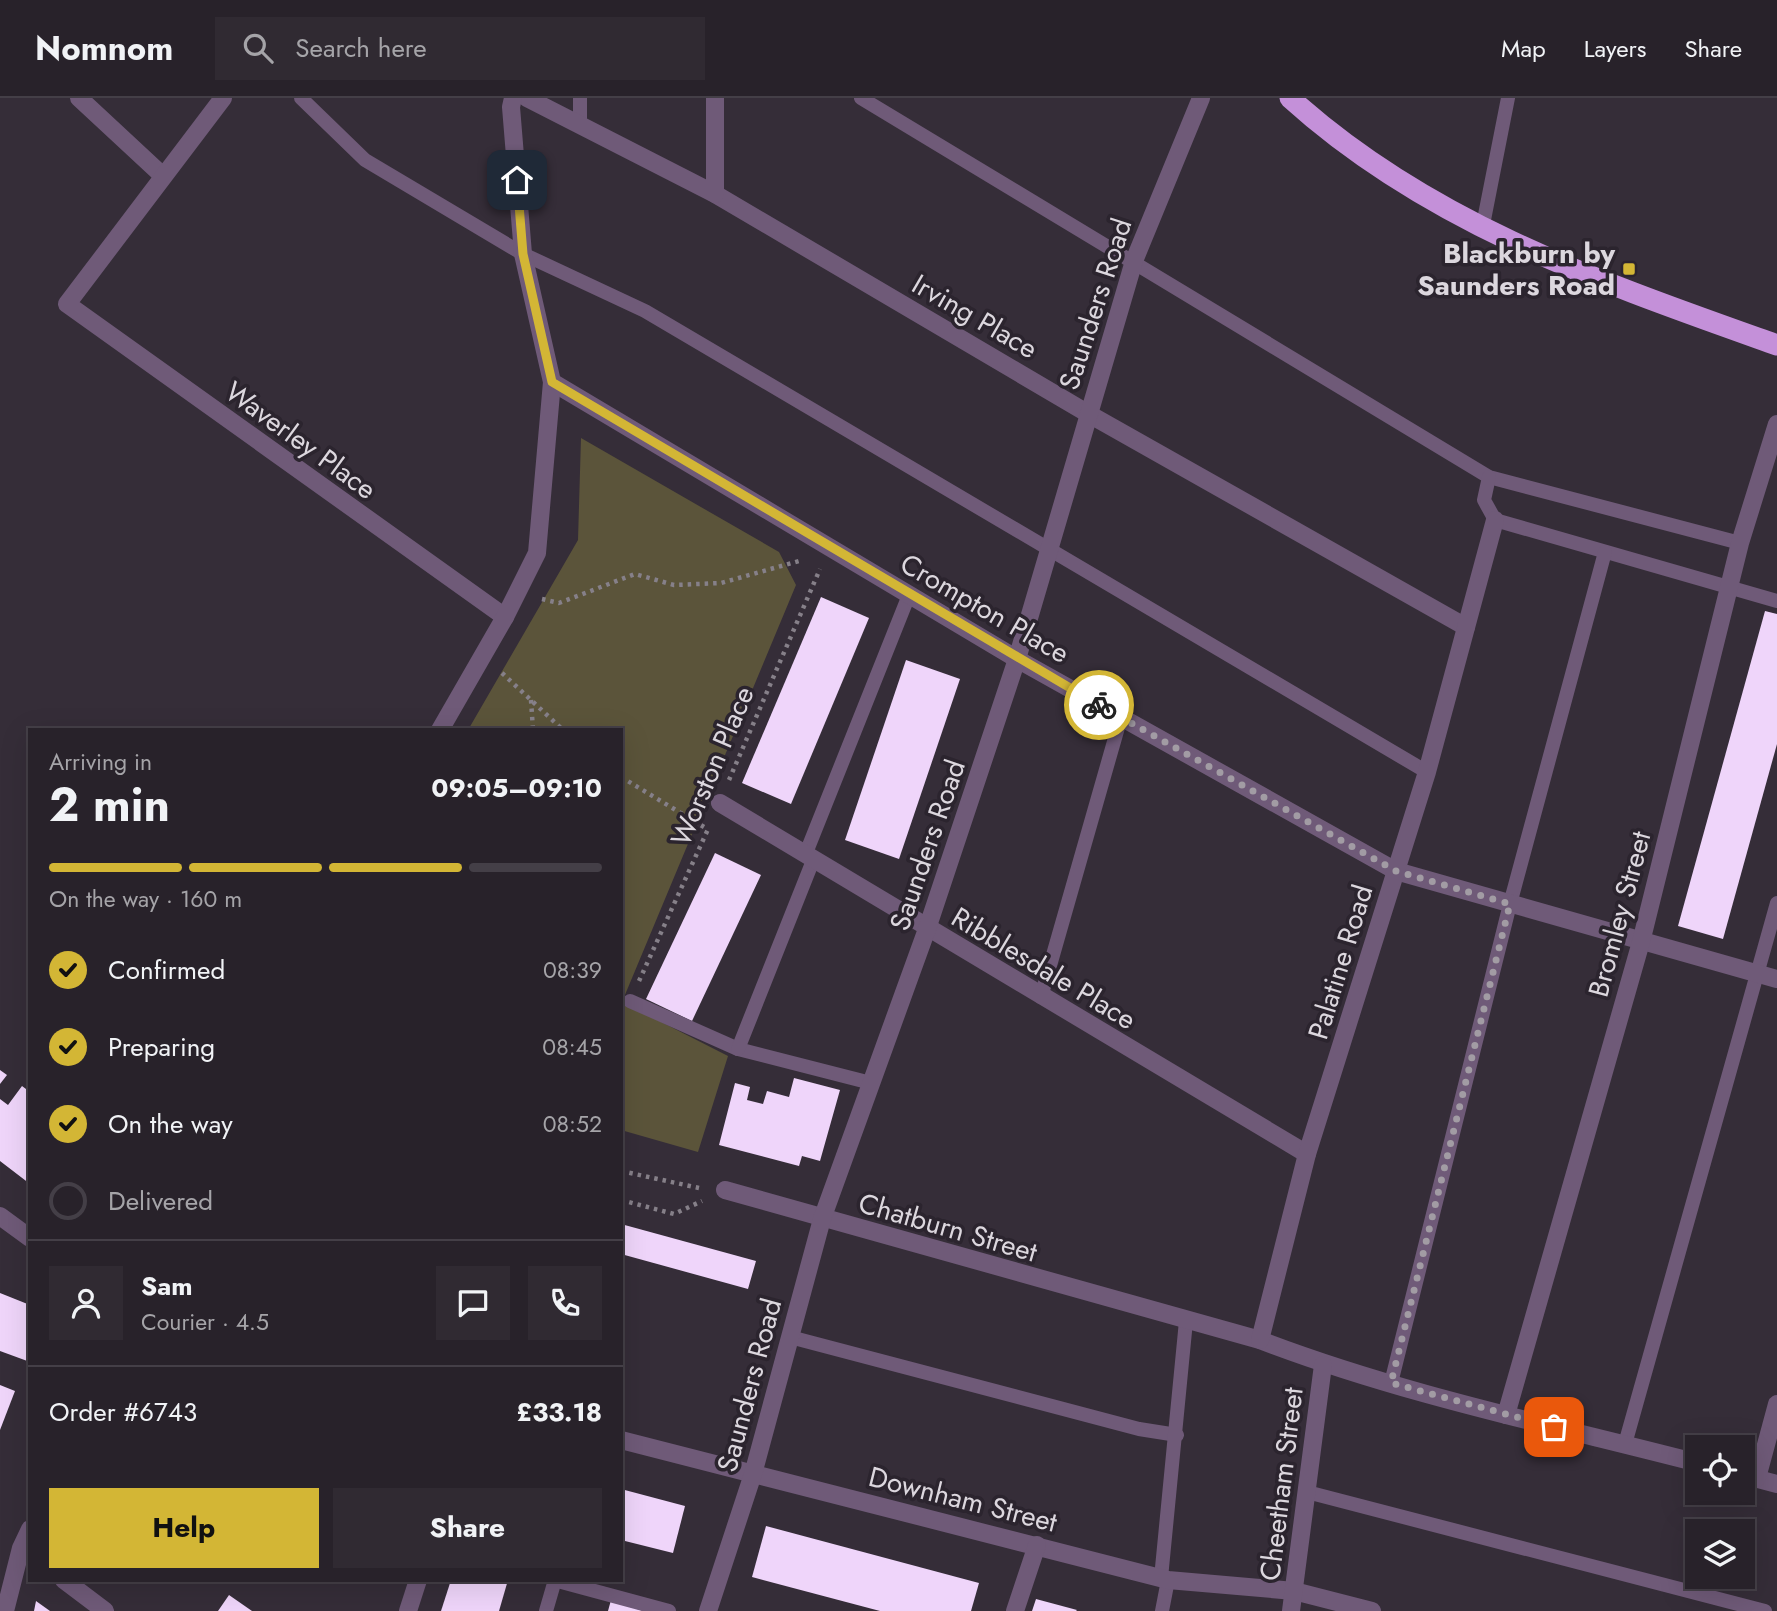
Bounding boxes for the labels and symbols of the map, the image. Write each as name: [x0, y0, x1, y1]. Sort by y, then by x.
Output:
pin: [487, 150, 547, 210]
street label: Saunders Road: [1048, 213, 1143, 395]
place label: Blackburn by Saunders Road: [1417, 233, 1615, 306]
marker: Blackburn by Saunders Road: [1621, 261, 1637, 277]
street label: Irving Place: [904, 264, 1045, 369]
street label: Waverley Place: [216, 371, 385, 509]
street label: Crompton Place: [892, 543, 1077, 674]
courier: [1064, 670, 1134, 740]
street label: Worston Place: [660, 680, 765, 852]
street label: Saunders Road: [879, 754, 976, 936]
street label: Bromley Street: [1578, 826, 1661, 1001]
street label: Palatine Road: [1298, 880, 1383, 1045]
street label: Ribblesdale Place: [944, 897, 1144, 1040]
street label: Chatburn Street: [854, 1182, 1042, 1273]
street label: Saunders Road: [707, 1294, 792, 1477]
street label: Cheetham Street: [1249, 1385, 1314, 1583]
pin: [1524, 1397, 1584, 1457]
street label: Downham Street: [864, 1456, 1062, 1543]

